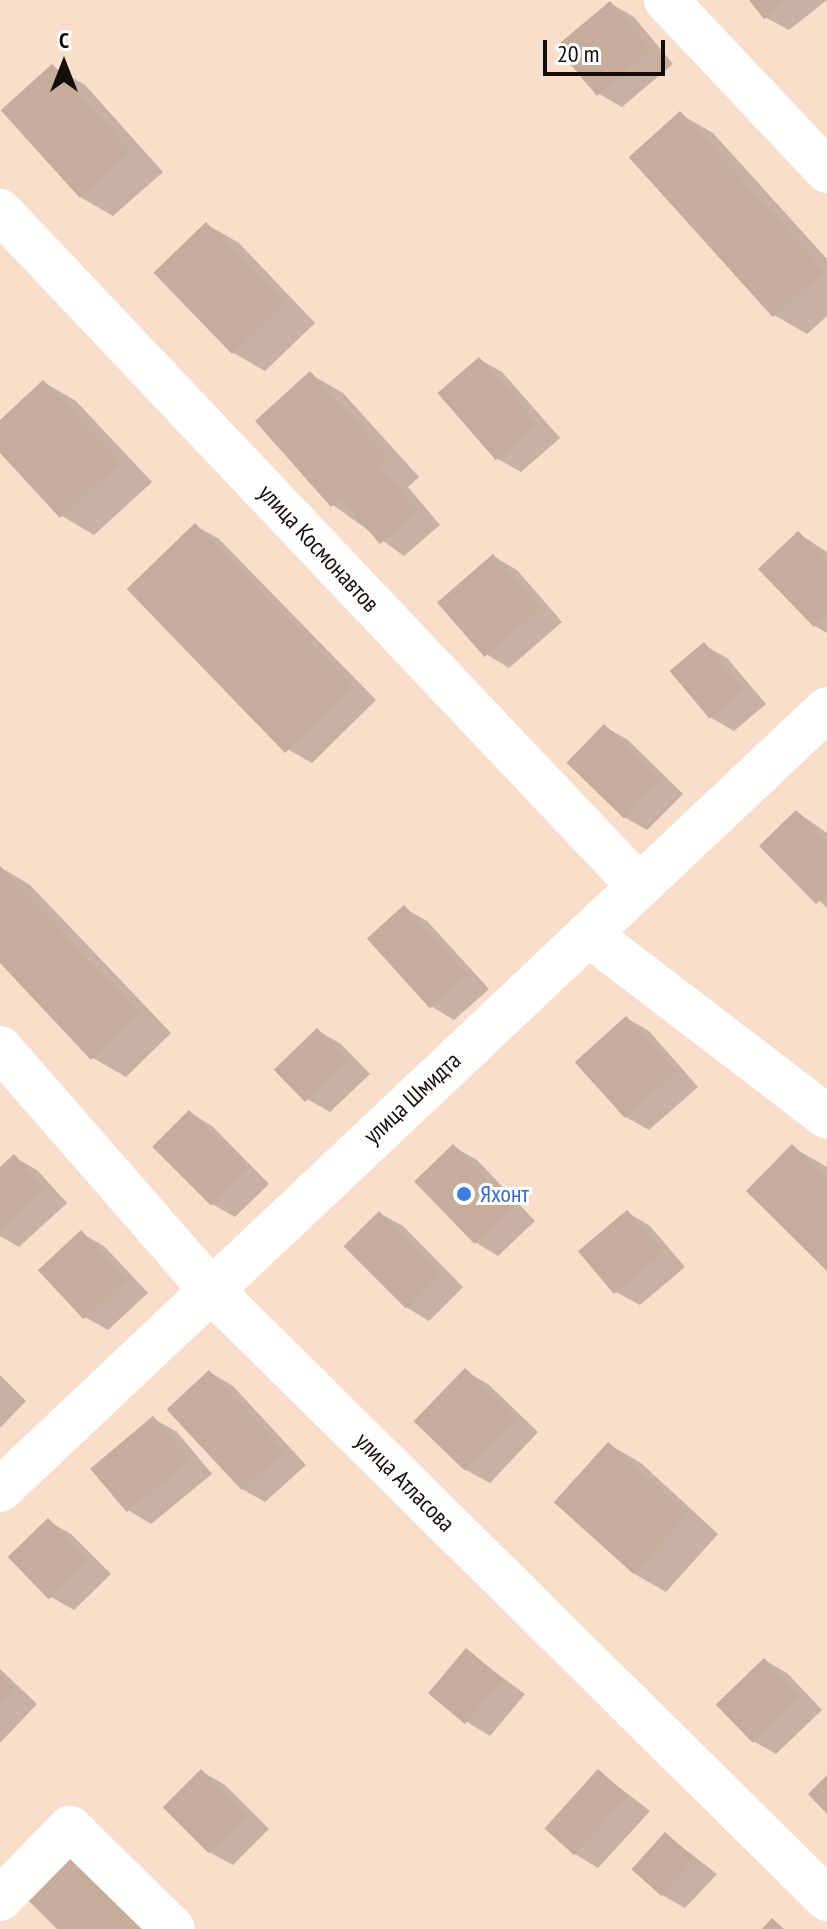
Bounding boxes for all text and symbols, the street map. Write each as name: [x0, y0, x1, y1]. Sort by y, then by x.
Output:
north arrow: [24, 24, 104, 104]
scale bar: [547, 24, 669, 74]
text: С: [59, 26, 69, 54]
text: 20 m: [557, 38, 599, 69]
street label: улица Космонавтов: [253, 478, 385, 618]
street label: улица Шмидта: [358, 1046, 466, 1150]
place label: Яхонт: [480, 1180, 529, 1208]
marker: Яхонт: [455, 1185, 473, 1203]
street label: улица Атласова: [349, 1426, 461, 1538]

